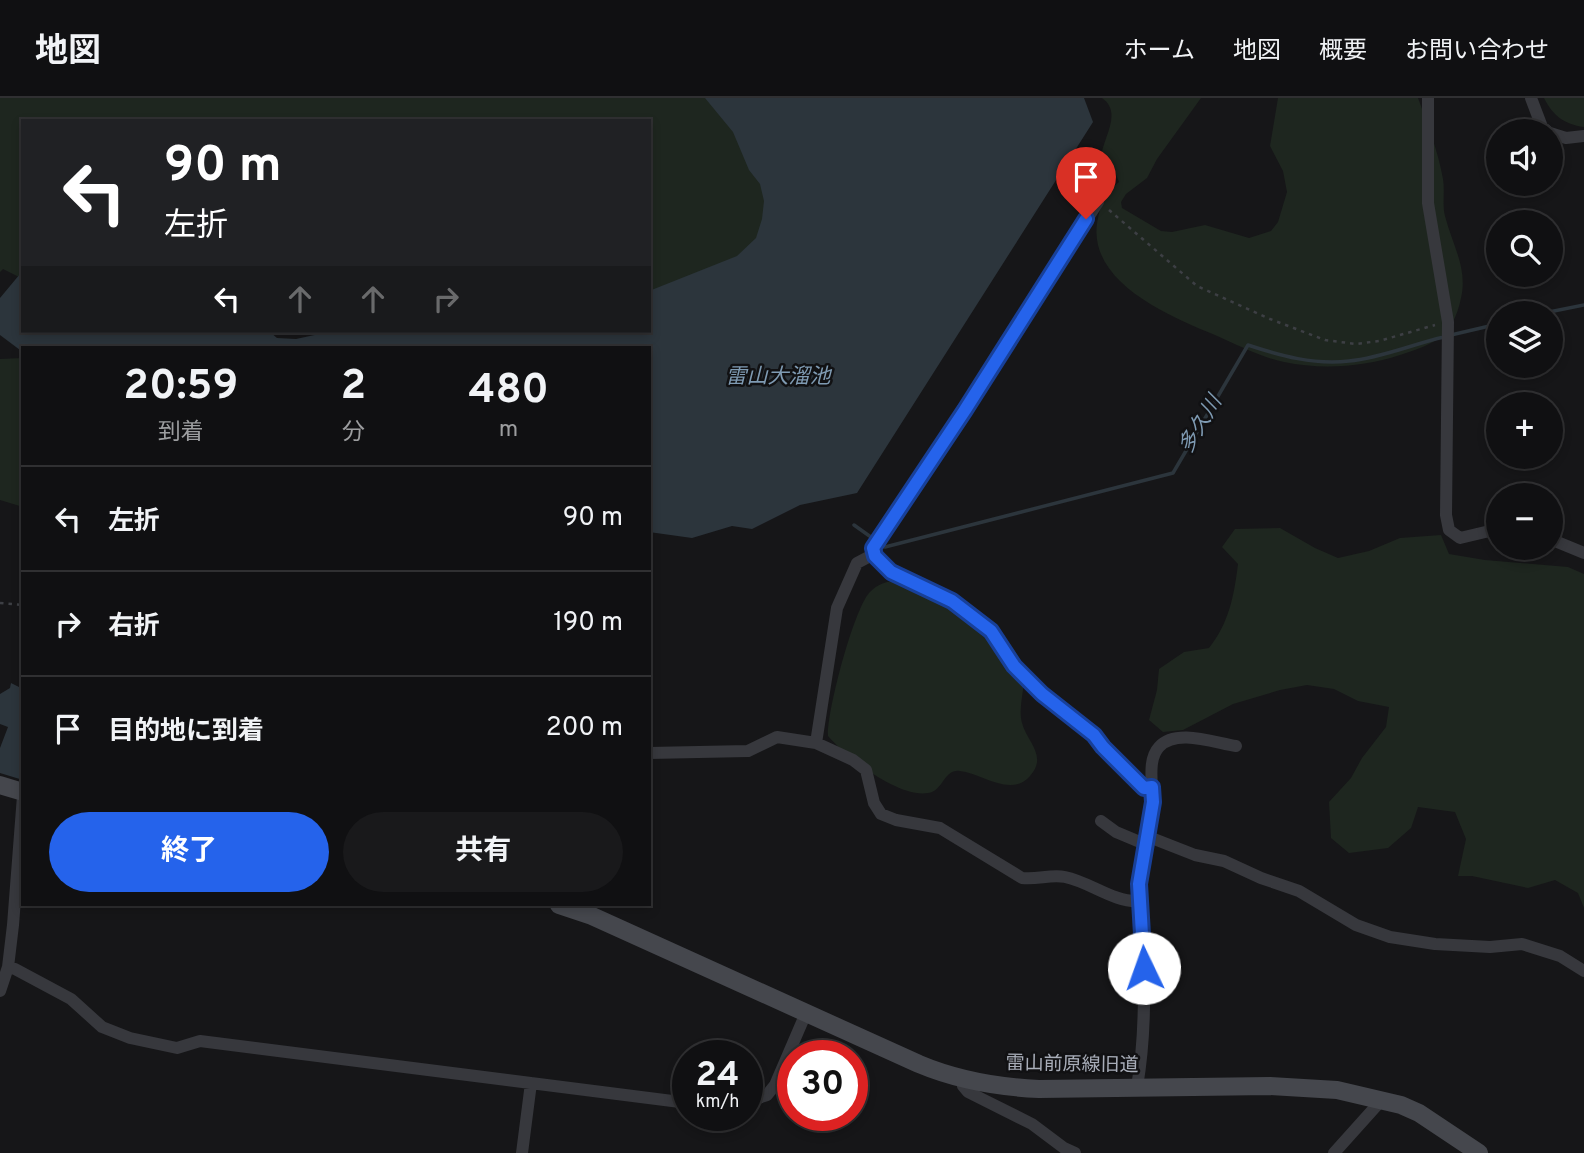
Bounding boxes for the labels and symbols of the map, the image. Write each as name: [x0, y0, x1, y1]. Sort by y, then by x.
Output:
pin: [1056, 147, 1116, 219]
water label: 雷山大溜池: [726, 364, 832, 391]
water label: 多久川: [1173, 389, 1230, 459]
position arrow: [1107, 931, 1181, 1005]
speed limit sign: 30: [777, 1040, 868, 1131]
street label: 雷山前原線旧道: [1005, 1052, 1139, 1078]

